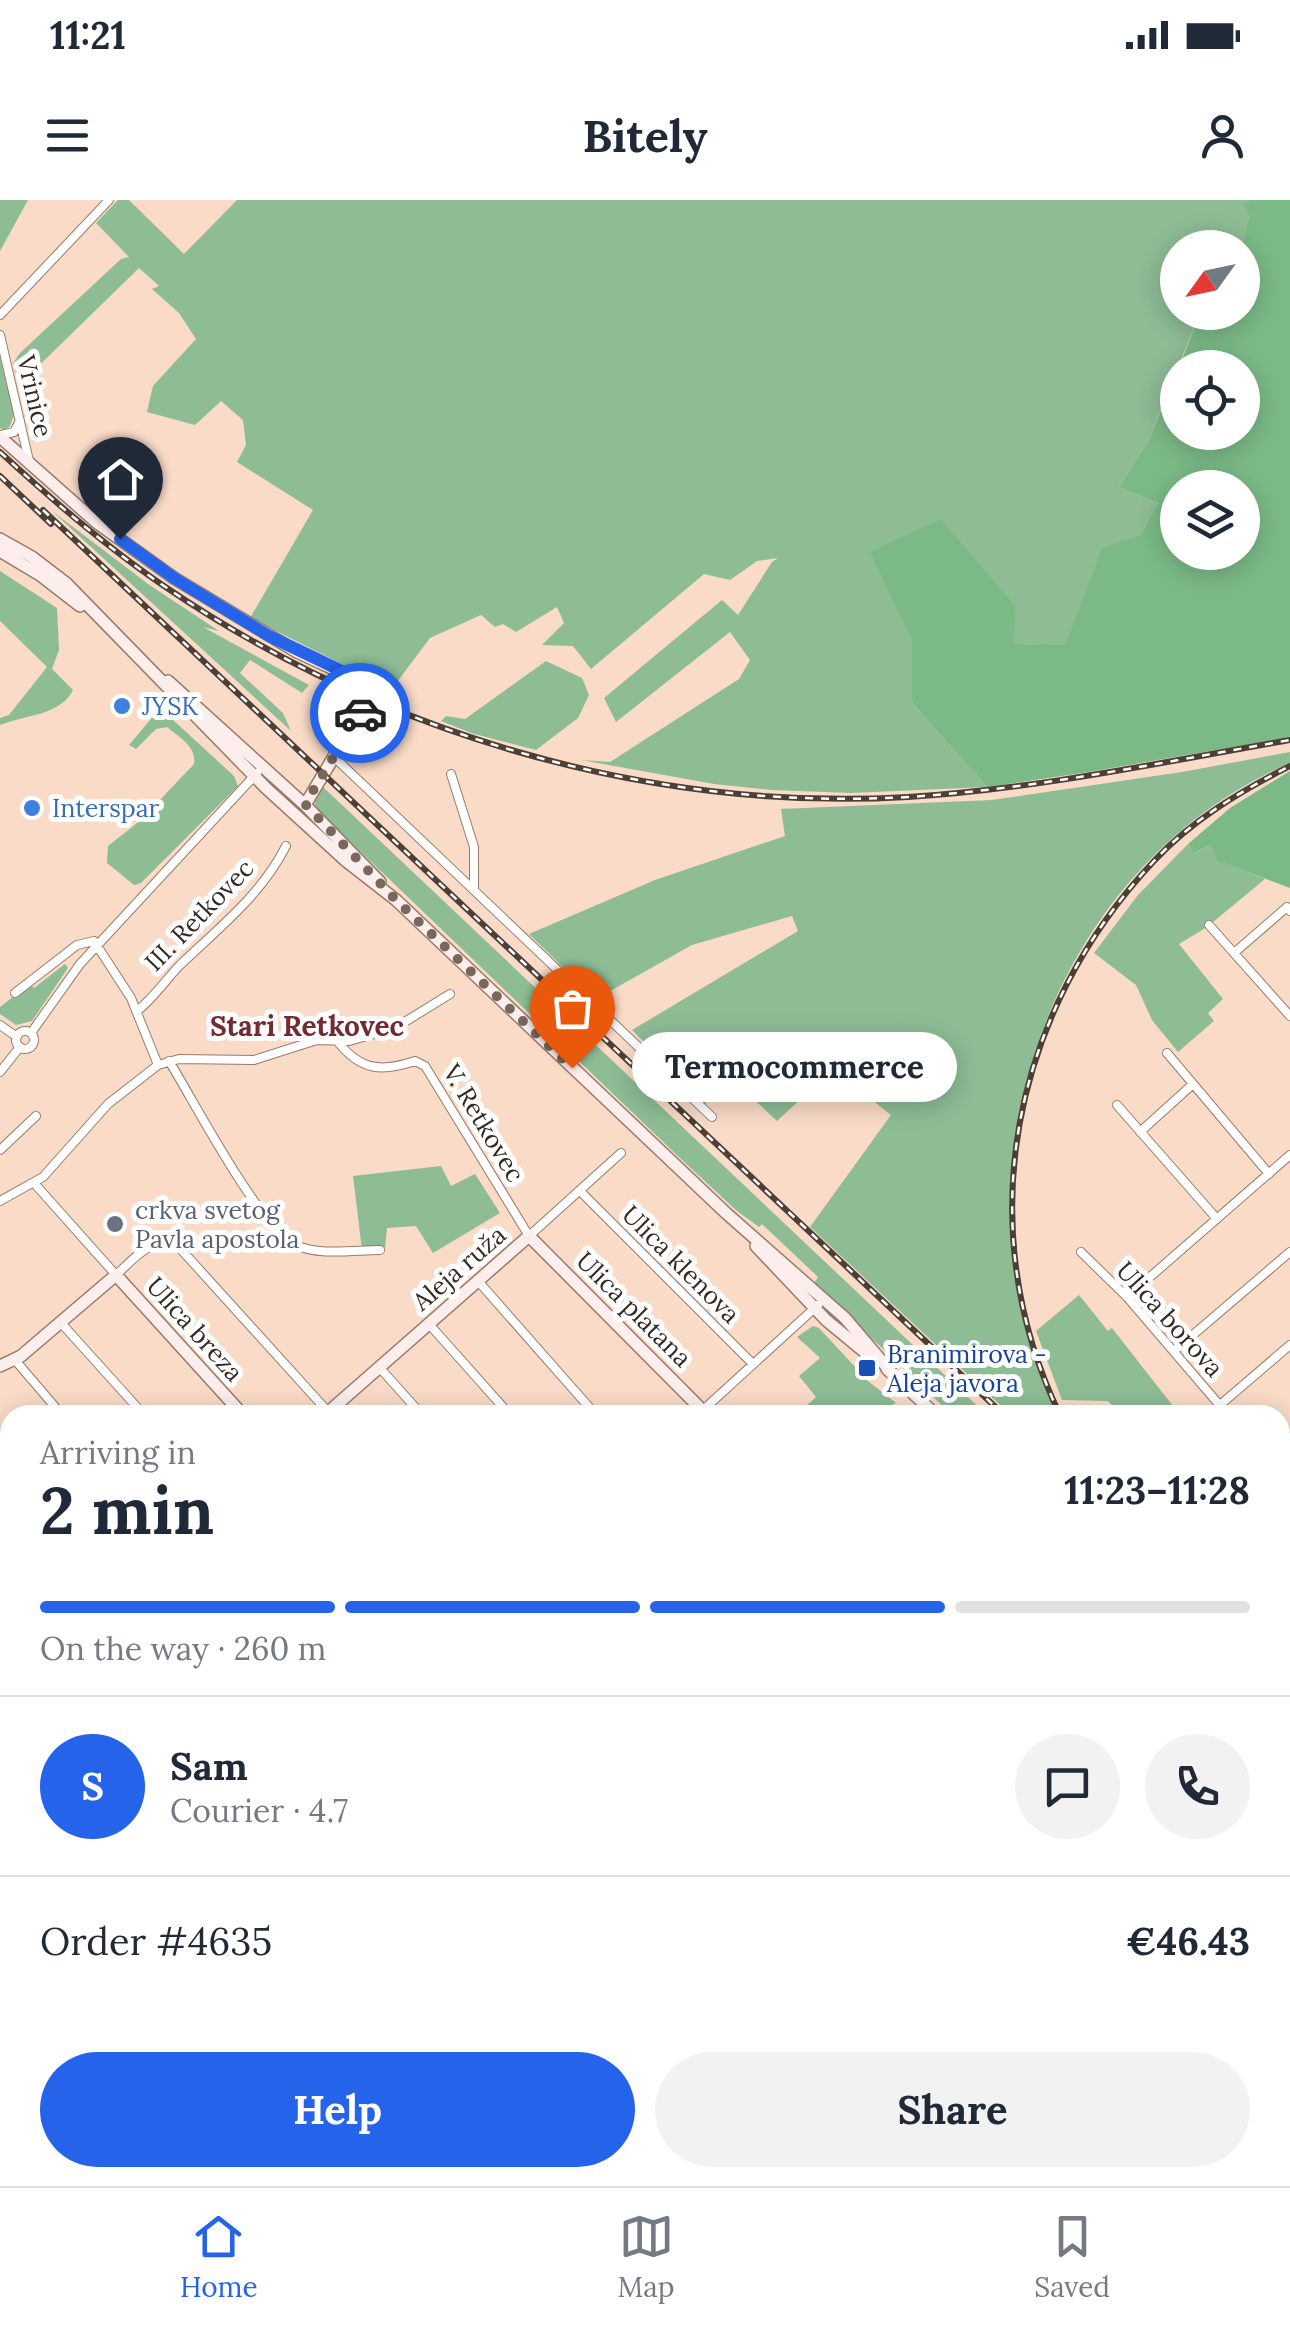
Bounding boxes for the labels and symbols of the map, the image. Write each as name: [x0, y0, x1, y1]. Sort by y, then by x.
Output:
north arrow: [1160, 230, 1260, 330]
street label: Vrinice: [10, 351, 60, 440]
pin: [78, 437, 163, 540]
courier: [310, 663, 410, 763]
place label: JYSK: [141, 690, 198, 722]
marker: JYSK: [111, 695, 133, 717]
place label: Interspar: [52, 792, 160, 824]
marker: Interspar: [21, 797, 43, 819]
street label: III. Retkovec: [138, 852, 260, 978]
pin: [530, 966, 615, 1069]
district label: Stari Retkovec: [210, 1008, 405, 1044]
callout: Termocommerce: [632, 1033, 957, 1103]
street label: V. Retkovec: [436, 1057, 532, 1188]
place label: crkva svetog Pavla apostola: [135, 1194, 300, 1255]
street label: Ulica klenova: [615, 1198, 747, 1330]
marker: crkva svetog Pavla apostola: [104, 1213, 126, 1235]
street label: Aleja ruža: [405, 1219, 512, 1318]
street label: Ulica platana: [569, 1244, 699, 1374]
street label: Ulica borova: [1110, 1254, 1230, 1384]
street label: Ulica breza: [140, 1270, 250, 1388]
place label: Branimirova - Aleja javora: [886, 1338, 1047, 1399]
marker: Branimirova - Aleja javora: [856, 1357, 878, 1379]

